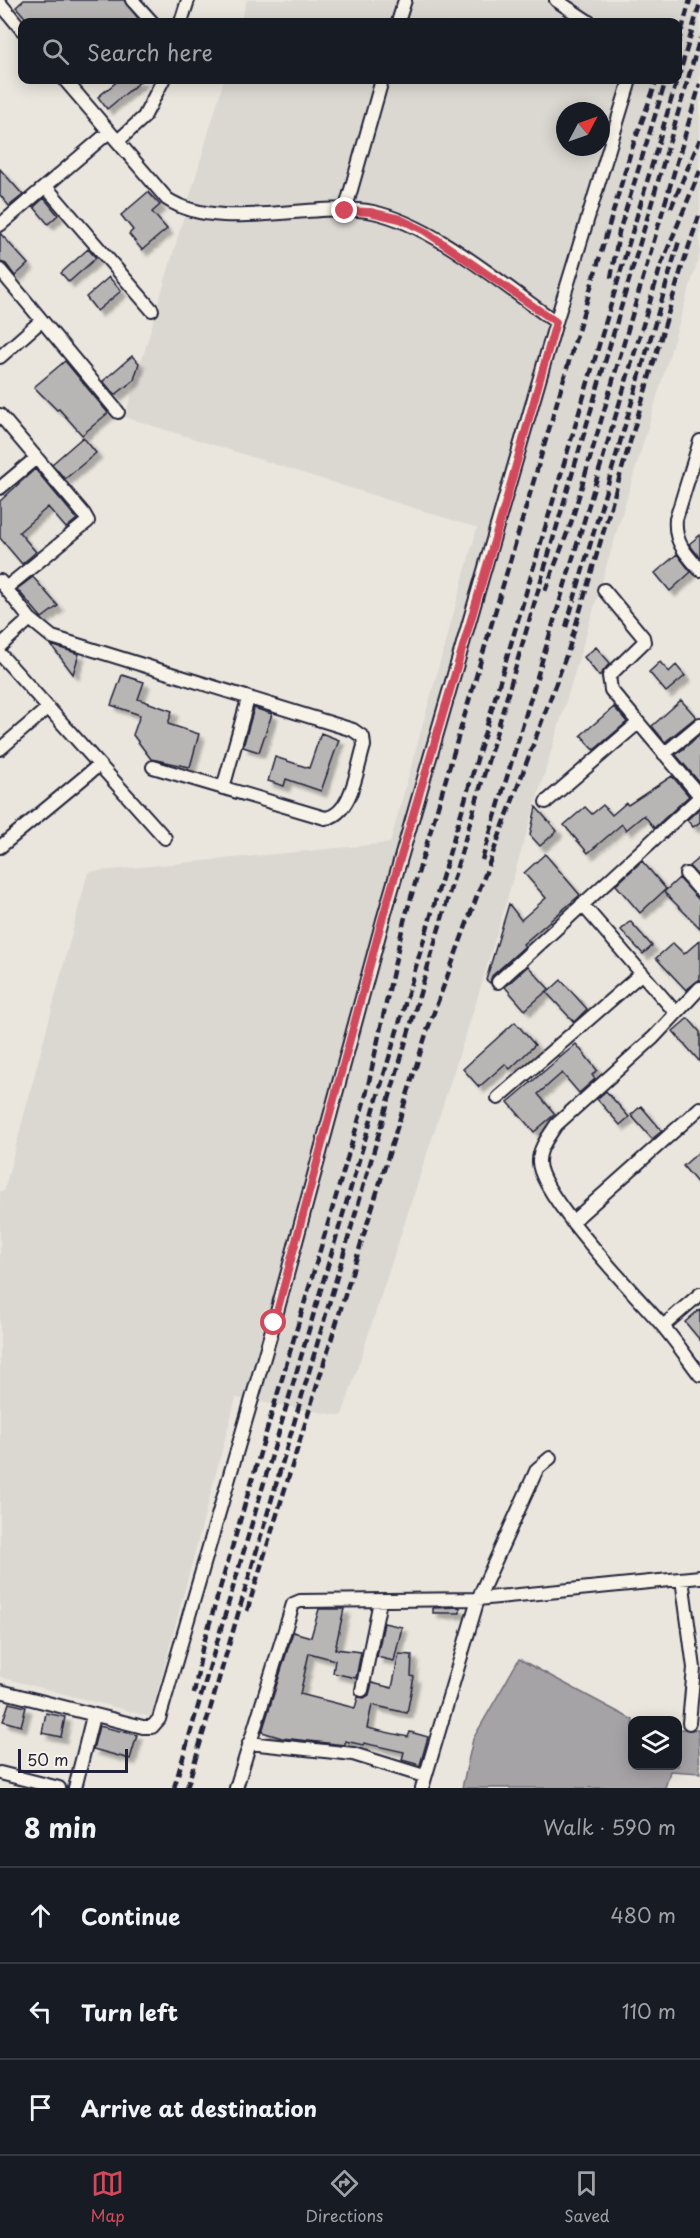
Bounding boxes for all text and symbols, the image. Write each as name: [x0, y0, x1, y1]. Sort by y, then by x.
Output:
search box: [18, 18, 682, 84]
icon: search: [39, 35, 72, 68]
text: Search here: [87, 35, 213, 68]
north arrow: [556, 102, 610, 156]
route end: [331, 197, 357, 223]
route start: [260, 1309, 286, 1335]
map controls: [628, 1716, 682, 1770]
button: layers: [628, 1716, 682, 1770]
scale bar: [18, 1746, 128, 1774]
text: 50 m: [27, 1747, 68, 1771]
text: 8 min: [24, 1808, 97, 1847]
text: Walk · 590 m: [543, 1812, 676, 1842]
icon: ahead: [24, 1899, 57, 1932]
text: Continue: [81, 1899, 180, 1932]
text: 480 m: [611, 1900, 676, 1930]
icon: left: [24, 1995, 57, 2028]
text: Turn left: [81, 1995, 178, 2028]
text: 110 m: [622, 1996, 676, 2026]
icon: arrive: [24, 2091, 57, 2124]
text: Arrive at destination: [81, 2091, 317, 2124]
tab: Map: [90, 2167, 125, 2227]
tab: Directions: [305, 2167, 383, 2227]
tab: Saved: [564, 2167, 610, 2227]

